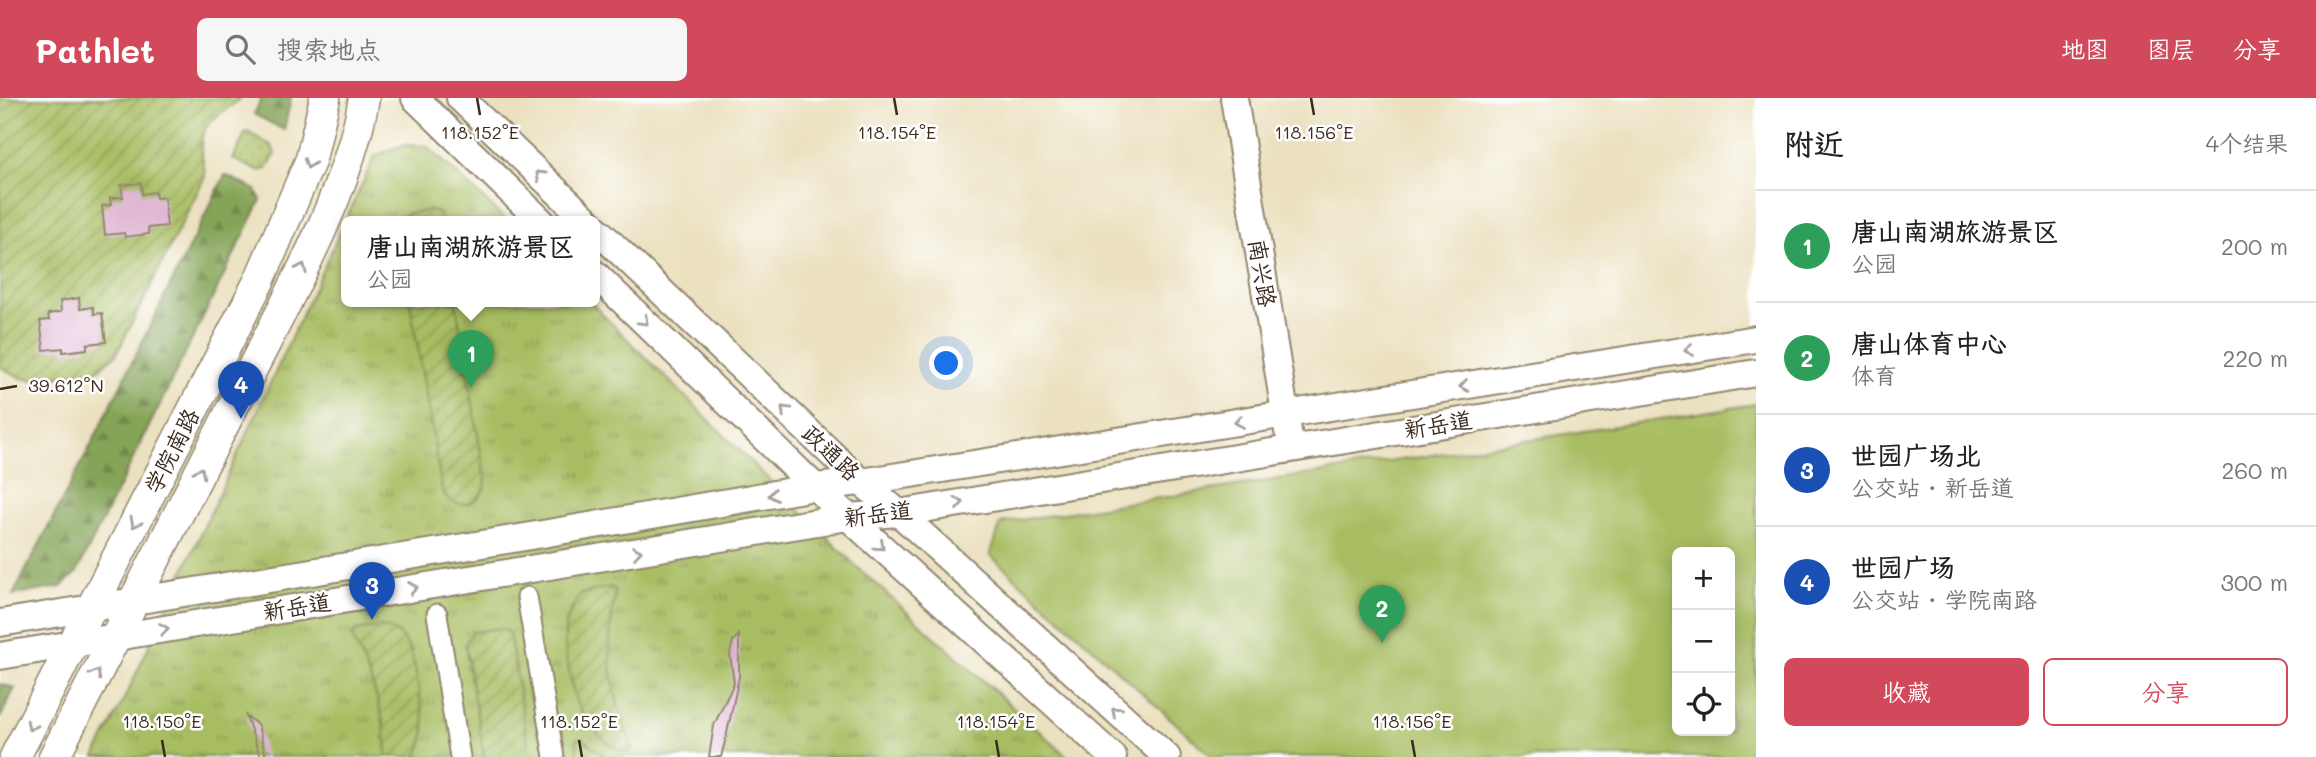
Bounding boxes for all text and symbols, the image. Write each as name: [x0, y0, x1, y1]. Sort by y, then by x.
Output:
search box: [197, 18, 687, 81]
text: Pathlet: [35, 28, 155, 71]
icon: search: [221, 30, 259, 68]
text: 搜索地点: [277, 32, 381, 66]
text: 地图: [2061, 33, 2109, 64]
text: 图层: [2147, 33, 2195, 64]
text: 分享: [2233, 33, 2281, 64]
text: 118.152°E: [441, 120, 519, 144]
text: 118.154°E: [858, 120, 936, 144]
text: 118.156°E: [1275, 120, 1353, 144]
text: 附近: [1784, 123, 1844, 163]
text: 4个结果: [2205, 128, 2288, 158]
one-way arrow: [303, 158, 317, 170]
one-way arrow: [535, 170, 548, 183]
text: 唐山南湖旅游景区: [1851, 214, 2059, 248]
popup: [341, 216, 600, 307]
text: 唐山南湖旅游景区: [366, 229, 575, 263]
text: 1: [1802, 231, 1812, 261]
text: 200 m: [2221, 231, 2288, 261]
street label: 南兴路: [1243, 236, 1283, 309]
text: 公园: [1851, 248, 1897, 278]
one-way arrow: [293, 263, 307, 275]
text: 公园: [366, 263, 412, 293]
one-way arrow: [636, 313, 649, 326]
text: 唐山体育中心: [1851, 326, 2007, 360]
pin: 1: [448, 330, 494, 388]
one-way arrow: [1683, 342, 1695, 357]
text: 2: [1801, 343, 1813, 373]
text: 220 m: [2222, 343, 2288, 373]
your location: [929, 346, 963, 380]
text: 体育: [1851, 360, 1897, 390]
pin: 4: [218, 361, 264, 419]
text: 39.612°N: [28, 373, 104, 397]
one-way arrow: [1458, 378, 1470, 393]
street label: 学院南路: [137, 403, 205, 498]
street label: 新岳道: [1401, 404, 1474, 444]
one-way arrow: [780, 405, 793, 418]
one-way arrow: [1233, 414, 1245, 429]
street label: 政通路: [796, 418, 867, 487]
text: 世园广场北: [1851, 438, 1981, 472]
text: 3: [1800, 455, 1814, 485]
text: 260 m: [2221, 455, 2288, 485]
one-way arrow: [192, 467, 206, 479]
text: 公交站 · 新岳道: [1851, 472, 2014, 502]
one-way arrow: [767, 487, 778, 502]
street label: 新岳道: [842, 494, 914, 532]
one-way arrow: [953, 496, 965, 511]
one-way arrow: [129, 516, 143, 528]
one-way arrow: [872, 537, 885, 550]
one-way arrow: [631, 545, 643, 560]
map controls: [1672, 547, 1735, 736]
button: +: [1672, 547, 1735, 610]
text: 世园广场: [1851, 550, 1955, 584]
pin: 3: [349, 562, 395, 620]
text: 4: [1800, 567, 1814, 597]
text: 300 m: [2220, 567, 2288, 597]
one-way arrow: [407, 581, 419, 596]
text: 公交站 · 学院南路: [1851, 584, 2037, 614]
pin: 2: [1359, 585, 1405, 643]
street label: 新岳道: [260, 586, 333, 626]
button: −: [1672, 610, 1735, 673]
one-way arrow: [158, 622, 170, 637]
button: 收藏: [1784, 658, 2029, 726]
button: 分享: [2043, 658, 2288, 726]
one-way arrow: [88, 669, 102, 681]
button: locate: [1672, 673, 1735, 736]
one-way arrow: [1111, 707, 1124, 719]
text: 118.150°E: [122, 709, 202, 733]
text: 118.152°E: [540, 709, 618, 733]
text: 118.154°E: [957, 709, 1035, 733]
text: 118.156°E: [1373, 709, 1451, 733]
one-way arrow: [26, 719, 40, 731]

